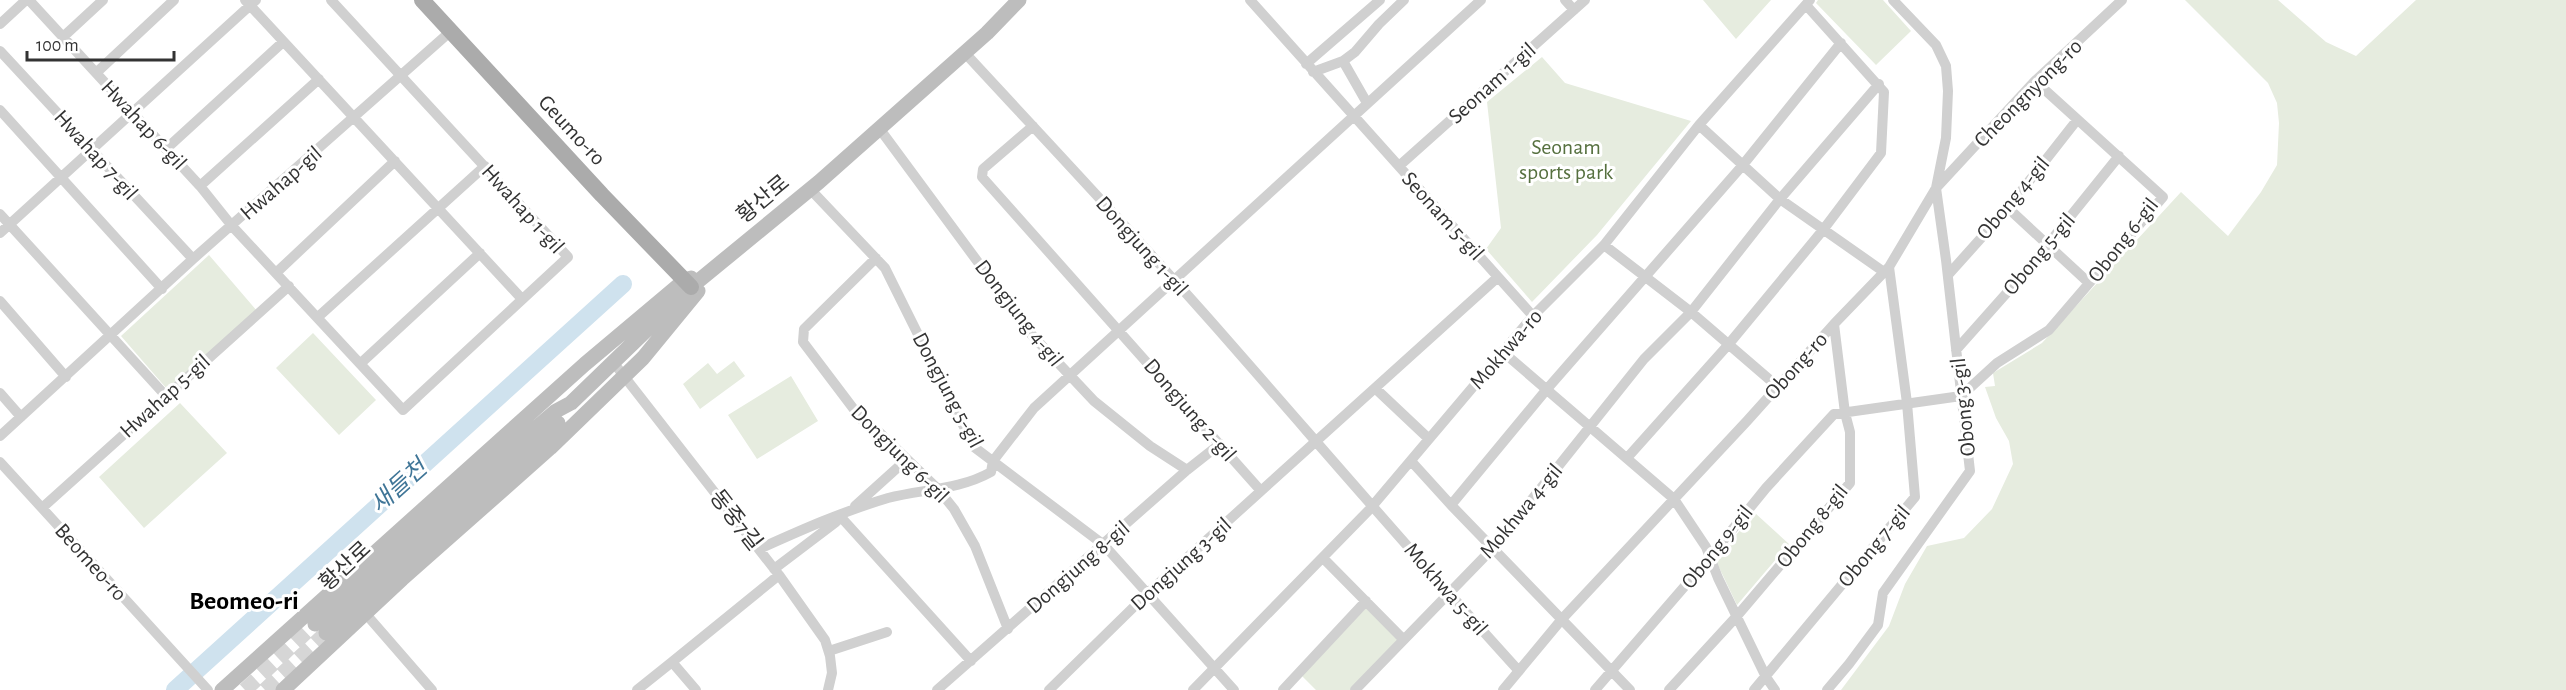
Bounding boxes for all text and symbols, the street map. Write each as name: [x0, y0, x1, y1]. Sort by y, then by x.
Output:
scale bar: [27, 24, 174, 62]
street label: Cheongnyong-ro: [1970, 35, 2086, 151]
text: 100 m: [36, 37, 79, 55]
street label: Seonam 1-gil: [1444, 38, 1540, 128]
street label: Hwahap 6-gil: [97, 76, 191, 174]
street label: Geumo-ro: [534, 91, 610, 169]
street label: Hwahap 7-gil: [50, 106, 142, 204]
park label: Seonam sports park: [1519, 136, 1613, 183]
street label: Hwahap-gil: [236, 142, 326, 224]
street label: Obong 4-gil: [1972, 152, 2054, 244]
street label: Hwahap 1-gil: [478, 160, 568, 258]
street label: Seonam 5-gil: [1398, 168, 1488, 264]
street label: 황산로: [732, 170, 793, 227]
street label: Dongjung 1-gil: [1092, 192, 1192, 300]
street label: Obong 6-gil: [2084, 194, 2162, 286]
street label: Obong 5-gil: [1999, 209, 2079, 299]
street label: Dongjung 4-gil: [971, 256, 1067, 370]
street label: Mokhwa-ro: [1466, 305, 1546, 393]
street label: Obong-ro: [1760, 328, 1832, 404]
street label: Dongjung 5-gil: [908, 329, 988, 451]
street label: Hwahap 5-gil: [116, 350, 214, 442]
street label: Dongjung 2-gil: [1140, 354, 1240, 466]
street label: Obong 3-gil: [1947, 357, 1979, 457]
street label: Dongjung 6-gil: [847, 401, 953, 507]
water label: 새들천: [366, 453, 434, 518]
street label: Mokhwa 4-gil: [1475, 460, 1567, 562]
street label: Obong 8-gil: [1772, 480, 1852, 572]
street label: 동중7길: [706, 485, 767, 554]
street label: Obong 9-gil: [1677, 501, 1757, 593]
street label: Obong 7-gil: [1834, 501, 1914, 591]
street label: Dongjung 3-gil: [1126, 513, 1236, 615]
street label: Dongjung 8-gil: [1022, 517, 1134, 617]
street label: Beomeo-ro: [51, 519, 131, 605]
street label: 황산로: [315, 537, 375, 595]
street label: Mokhwa 5-gil: [1400, 539, 1492, 639]
district label: Beomeo-ri: [189, 588, 299, 614]

